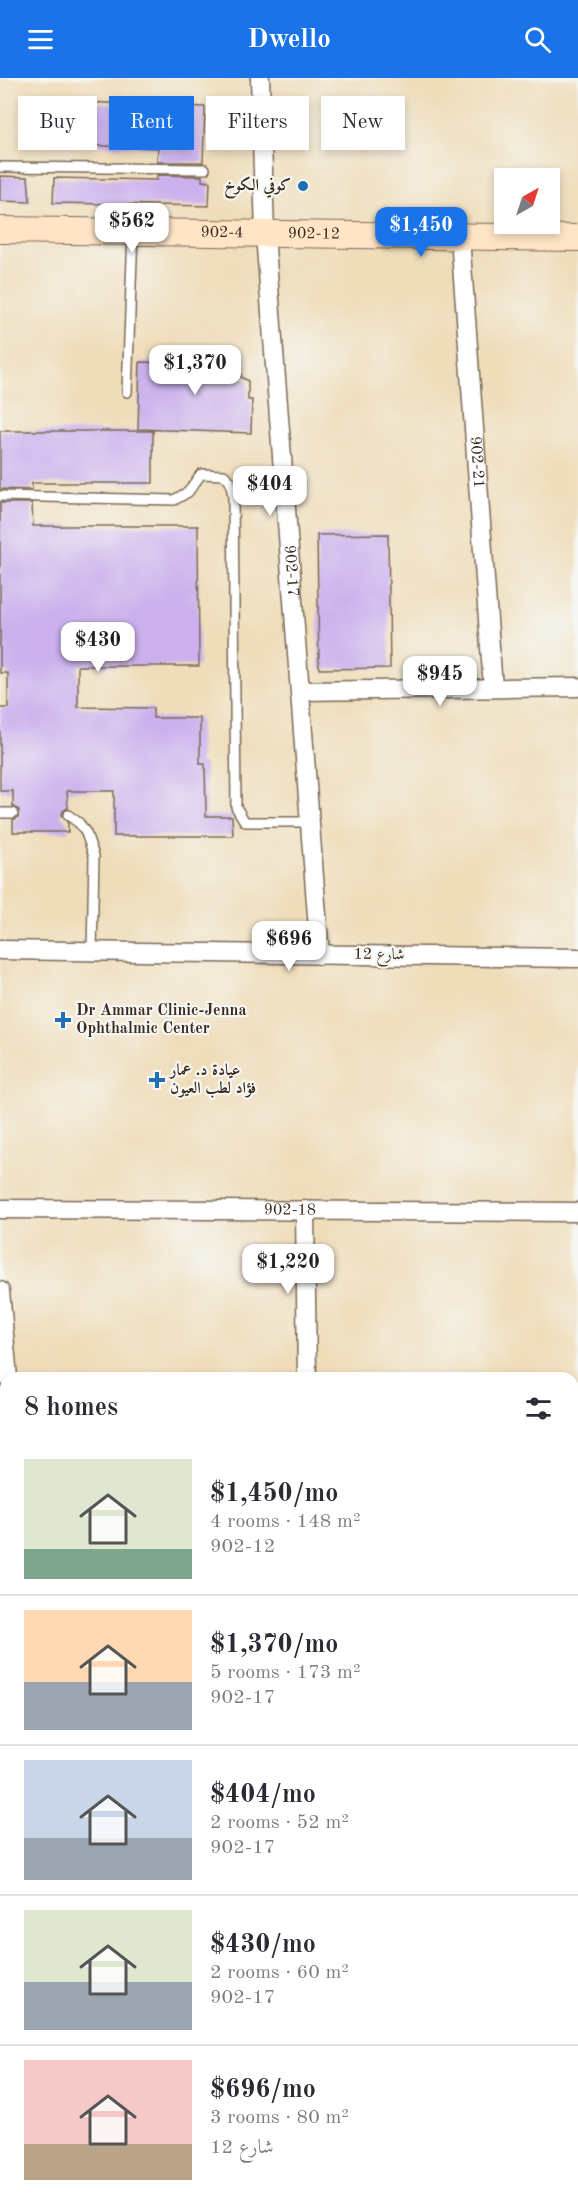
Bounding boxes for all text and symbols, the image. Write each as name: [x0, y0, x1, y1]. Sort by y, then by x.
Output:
icon: menu: [24, 23, 57, 56]
icon: search: [521, 23, 554, 56]
text: Dwello: [247, 26, 331, 53]
chip: Buy: [18, 96, 97, 150]
chip: Rent: [109, 96, 194, 150]
chip: Filters: [206, 96, 309, 150]
chip: New: [321, 96, 405, 150]
north arrow: [494, 168, 560, 234]
map controls: [494, 168, 560, 234]
place label: كوفي الكوخ: [224, 176, 291, 199]
marker: كوفي الكوخ: [296, 179, 310, 193]
pin: $562: [96, 203, 168, 254]
pin: $1,450: [372, 207, 470, 258]
text: $562: [109, 212, 155, 232]
text: $1,450: [389, 216, 453, 236]
street label: 902-4: [200, 225, 244, 241]
street label: 902-12: [288, 226, 340, 243]
pin: $1,370: [146, 345, 244, 396]
text: $1,370: [163, 354, 227, 374]
street label: 902-21: [467, 436, 486, 489]
pin: $404: [234, 466, 306, 517]
text: $404: [247, 475, 293, 495]
street label: 902-17: [281, 544, 301, 598]
pin: $430: [62, 622, 134, 673]
text: $430: [75, 631, 121, 651]
pin: $945: [404, 656, 476, 707]
text: $945: [417, 665, 463, 685]
pin: $696: [253, 921, 325, 972]
text: $696: [266, 930, 312, 950]
street label: شارع 12: [353, 947, 405, 967]
place label: Dr Ammar Clinic-Jenna Ophthalmic Center: [76, 1003, 247, 1037]
marker: Dr Ammar Clinic-Jenna Ophthalmic Center: [54, 1011, 72, 1029]
place label: عيادة د. عمار فؤاد لطب العيون: [168, 1062, 256, 1098]
marker: عيادة د. عمار فؤاد لطب العيون: [148, 1071, 166, 1089]
street label: 902-18: [264, 1202, 316, 1219]
pin: $1,220: [239, 1244, 337, 1295]
text: $1,220: [256, 1253, 320, 1273]
icon: filters: [522, 1392, 555, 1425]
text: 8 homes: [24, 1395, 118, 1421]
text: $1,450/mo: [210, 1481, 338, 1507]
icon: home: [72, 1483, 144, 1555]
text: 4 rooms · 148 m²: [210, 1512, 360, 1532]
text: 902-12: [210, 1537, 275, 1557]
text: $1,370/mo: [210, 1632, 338, 1658]
icon: home: [72, 1634, 144, 1706]
text: 5 rooms · 173 m²: [210, 1663, 360, 1683]
text: 902-17: [210, 1688, 275, 1708]
text: $404/mo: [210, 1782, 316, 1808]
icon: home: [72, 1784, 144, 1856]
text: 2 rooms · 52 m²: [210, 1813, 349, 1833]
text: 902-17: [210, 1838, 275, 1858]
text: $430/mo: [210, 1932, 316, 1958]
icon: home: [72, 1934, 144, 2006]
text: 2 rooms · 60 m²: [210, 1963, 349, 1983]
text: 902-17: [210, 1988, 275, 2008]
text: $696/mo: [210, 2077, 316, 2103]
icon: home: [72, 2084, 144, 2156]
text: 3 rooms · 80 m²: [210, 2108, 349, 2128]
text: شارع 12: [210, 2138, 274, 2158]

